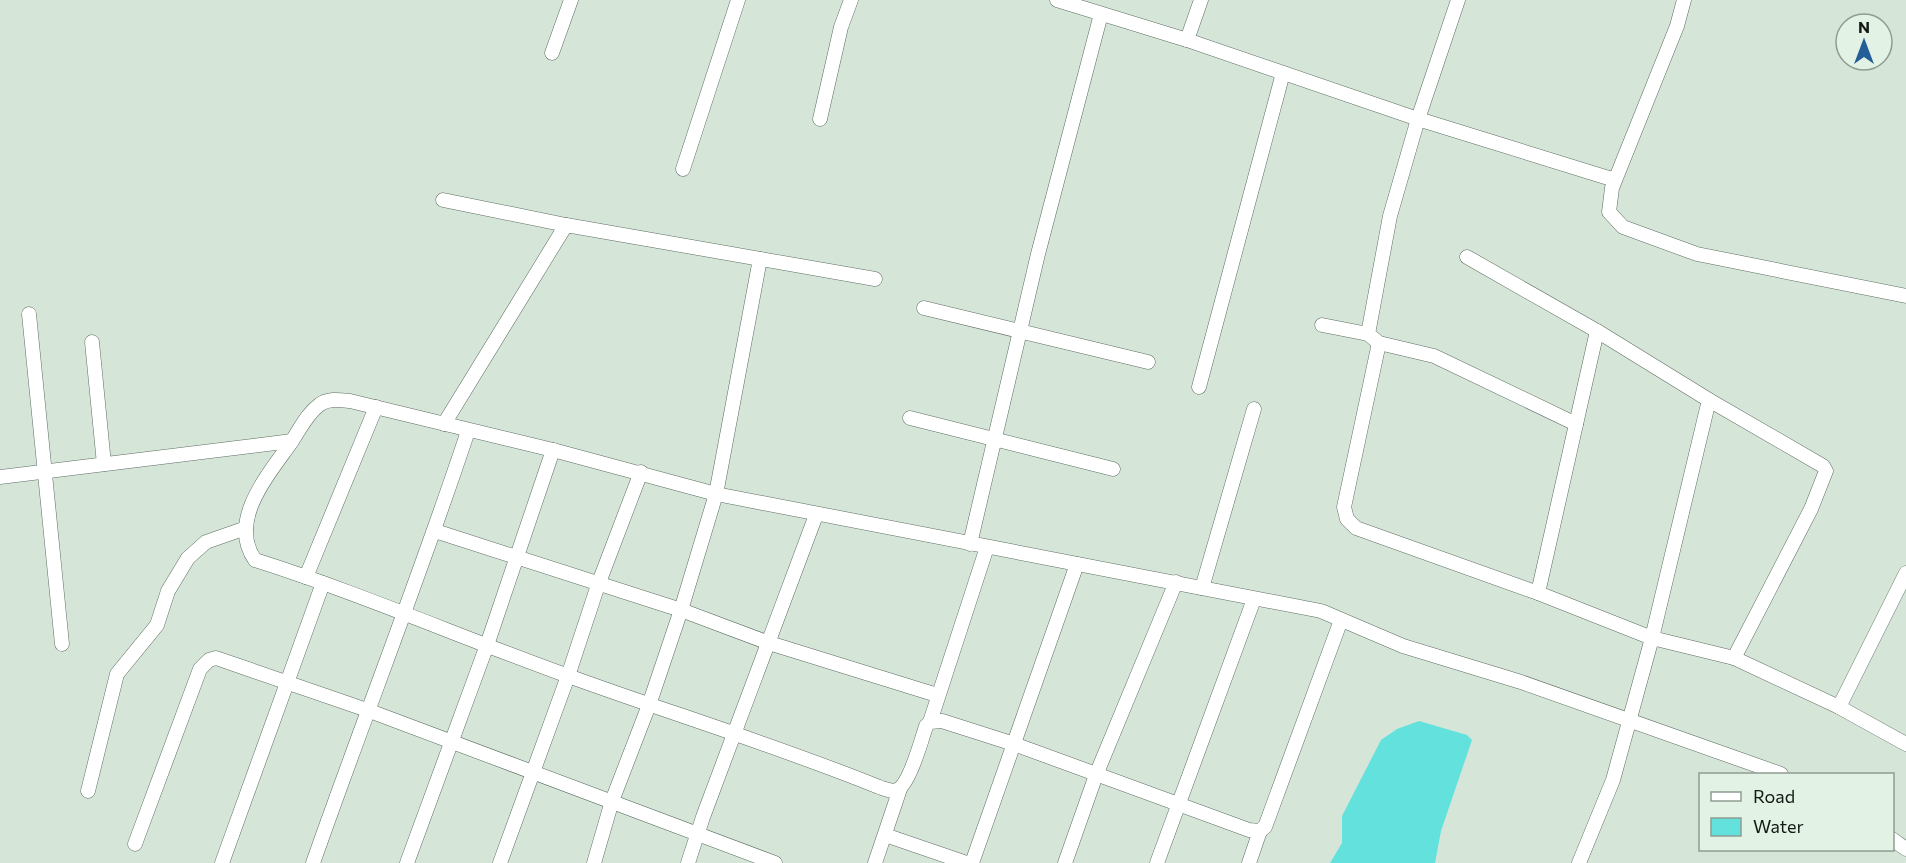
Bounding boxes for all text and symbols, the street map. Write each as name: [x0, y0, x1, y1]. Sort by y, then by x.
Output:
north arrow: [1834, 12, 1894, 72]
text: N: [1858, 17, 1870, 36]
legend: [1699, 773, 1894, 851]
text: Road: [1753, 785, 1795, 807]
text: Water: [1753, 815, 1804, 837]

